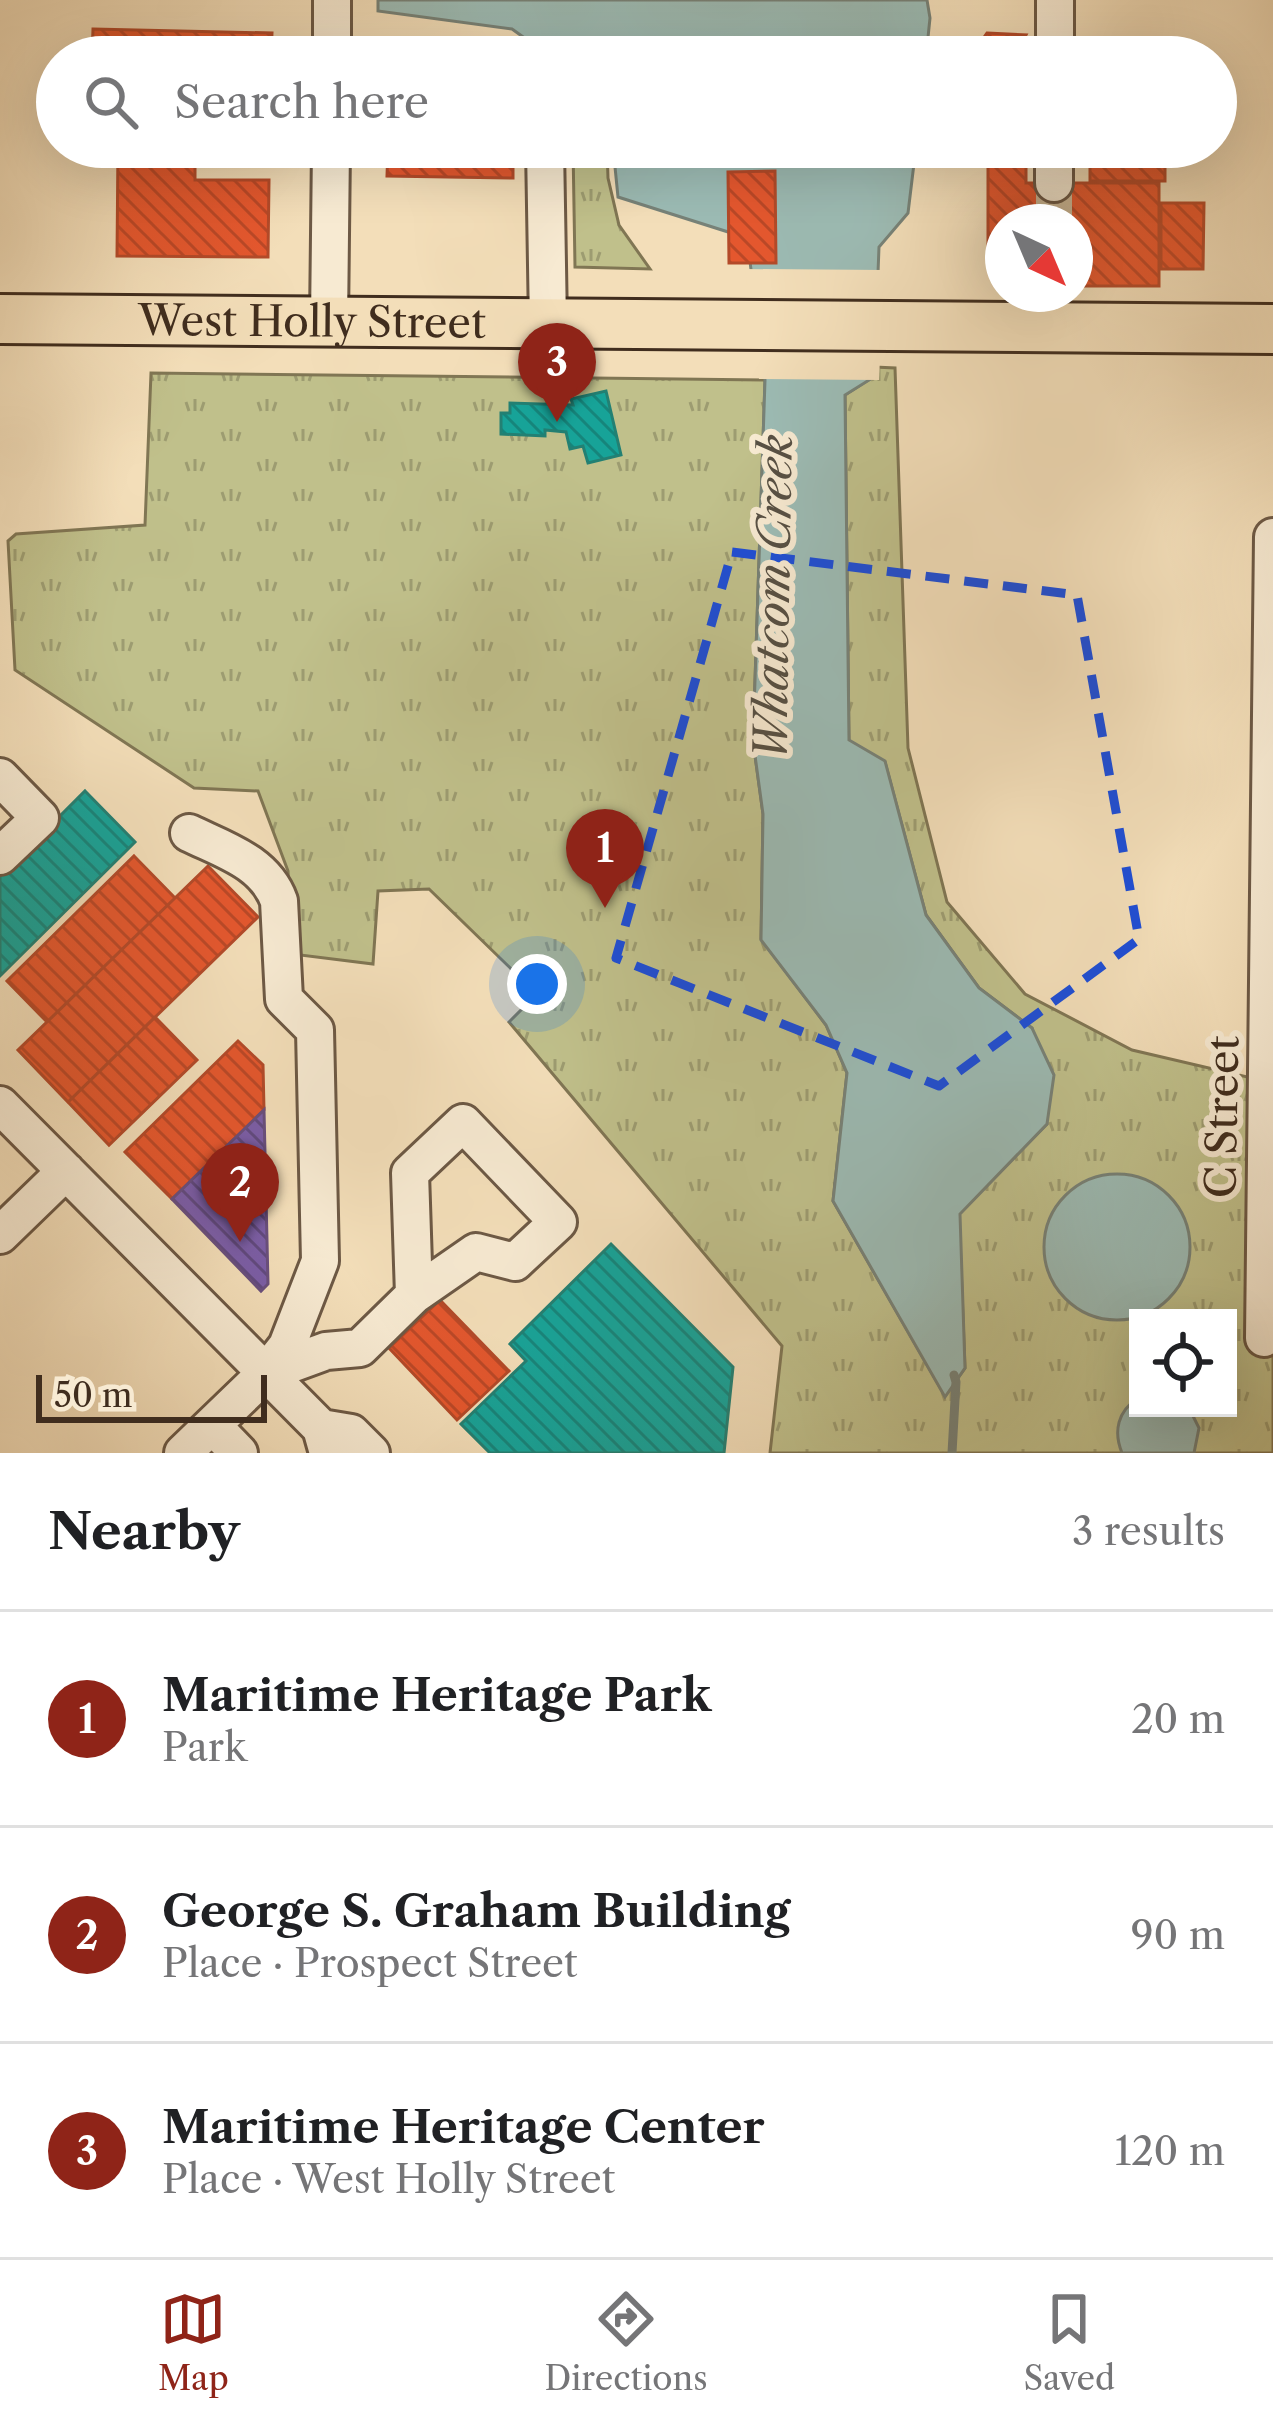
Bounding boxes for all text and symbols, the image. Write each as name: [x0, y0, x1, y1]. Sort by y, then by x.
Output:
search box: [36, 36, 1237, 168]
icon: search: [78, 69, 144, 135]
text: Search here: [174, 74, 429, 130]
north arrow: [985, 204, 1093, 312]
street label: West Holly Street: [137, 294, 486, 349]
pin: 3: [518, 323, 596, 422]
water label: Whatcom Creek: [742, 434, 804, 762]
pin: 1: [566, 809, 644, 908]
your location: [507, 954, 567, 1014]
street label: C Street: [1195, 1035, 1249, 1199]
pin: 2: [201, 1143, 279, 1242]
map controls: [1129, 1309, 1237, 1417]
button: locate: [1129, 1309, 1237, 1417]
scale bar: [36, 1369, 267, 1422]
text: 50 m: [54, 1375, 132, 1416]
text: Nearby: [48, 1500, 240, 1562]
text: 3 results: [1072, 1507, 1225, 1555]
text: Maritime Heritage Park: [162, 1667, 711, 1723]
text: 1: [78, 1695, 96, 1743]
text: 20 m: [1131, 1695, 1225, 1743]
text: Park: [162, 1723, 247, 1771]
text: George S. Graham Building: [162, 1883, 791, 1939]
text: 2: [75, 1911, 99, 1959]
text: 90 m: [1131, 1911, 1225, 1959]
text: Place · Prospect Street: [162, 1939, 578, 1987]
text: Maritime Heritage Center: [162, 2099, 764, 2155]
text: 3: [76, 2127, 98, 2175]
text: 120 m: [1115, 2127, 1225, 2175]
text: Place · West Holly Street: [162, 2155, 615, 2203]
tab: Map: [158, 2286, 229, 2399]
tab: Directions: [545, 2286, 708, 2399]
tab: Saved: [1023, 2286, 1115, 2399]

